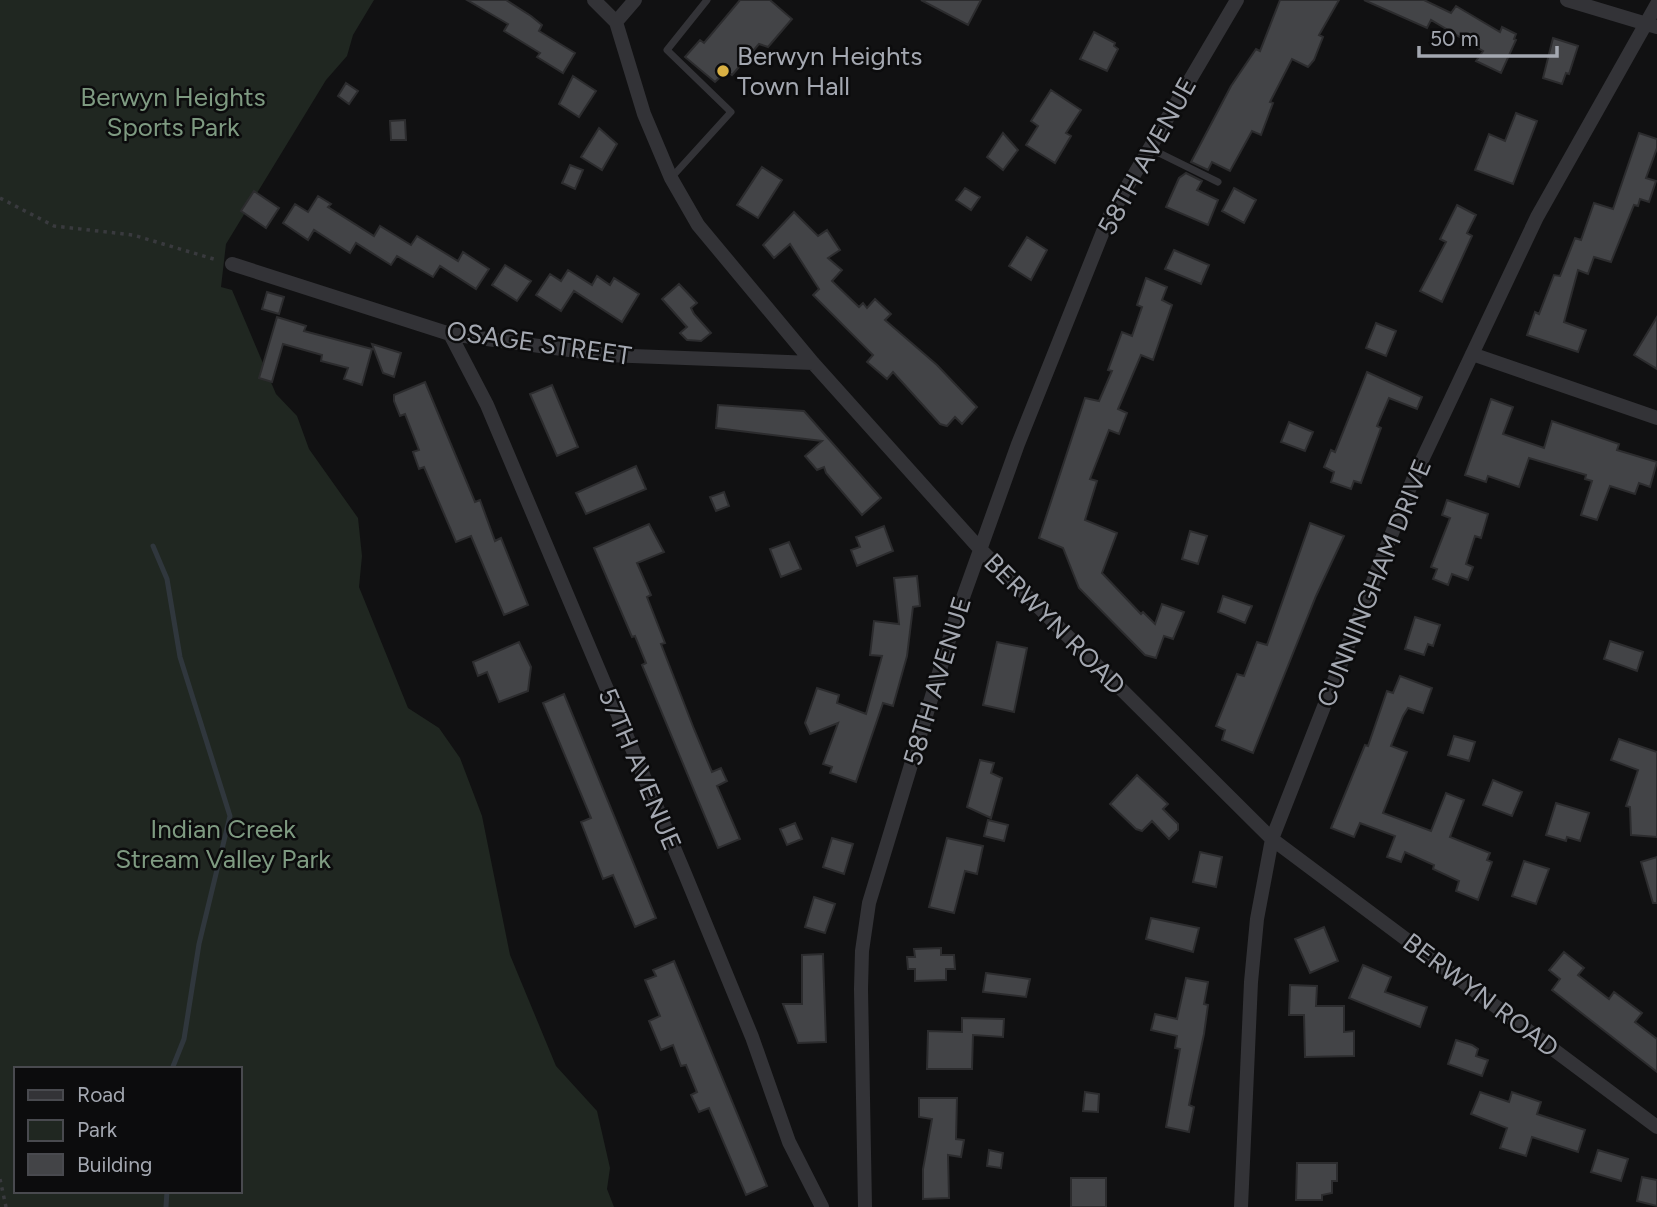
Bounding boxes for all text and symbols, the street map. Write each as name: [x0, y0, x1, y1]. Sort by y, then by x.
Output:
scale bar: [1419, 14, 1557, 58]
text: 50 m: [1430, 26, 1479, 51]
place label: Berwyn Heights Town Hall: [737, 40, 922, 102]
marker: Berwyn Heights Town Hall: [715, 63, 731, 79]
street label: 58TH AVENUE: [1091, 72, 1203, 240]
park label: Berwyn Heights Sports Park: [80, 81, 266, 143]
street label: OSAGE STREET: [444, 314, 634, 372]
street label: CUNNINGHAM DRIVE: [1310, 454, 1438, 712]
street label: BERWYN ROAD: [978, 547, 1132, 701]
street label: 58TH AVENUE: [896, 593, 978, 769]
street label: 57TH AVENUE: [591, 683, 689, 855]
park label: Indian Creek Stream Valley Park: [115, 813, 331, 875]
street label: BERWYN ROAD: [1397, 926, 1565, 1064]
legend: [14, 1067, 242, 1193]
text: Road: [77, 1082, 125, 1107]
text: Park: [77, 1117, 118, 1142]
text: Building: [77, 1152, 152, 1177]

